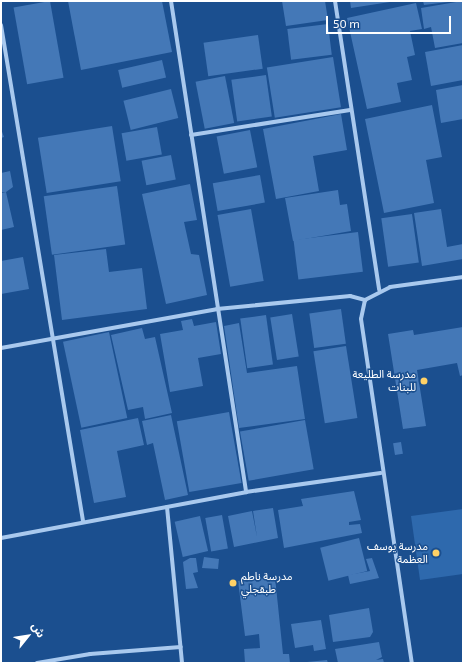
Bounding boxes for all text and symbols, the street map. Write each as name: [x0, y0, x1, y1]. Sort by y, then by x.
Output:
scale bar: [328, 8, 453, 34]
text: 50 m: [333, 16, 360, 30]
place label: مدرسة الطليعة للبنات: [352, 368, 416, 394]
marker: مدرسة الطليعة للبنات: [419, 376, 429, 386]
place label: مدرسة يوسف العظمة: [367, 540, 428, 566]
marker: مدرسة يوسف العظمة: [431, 548, 441, 558]
place label: مدرسة ناطم طبقجلي: [241, 570, 293, 596]
marker: مدرسة ناطم طبقجلي: [228, 578, 238, 588]
north arrow: [8, 616, 48, 656]
text: ش: [29, 620, 48, 640]

